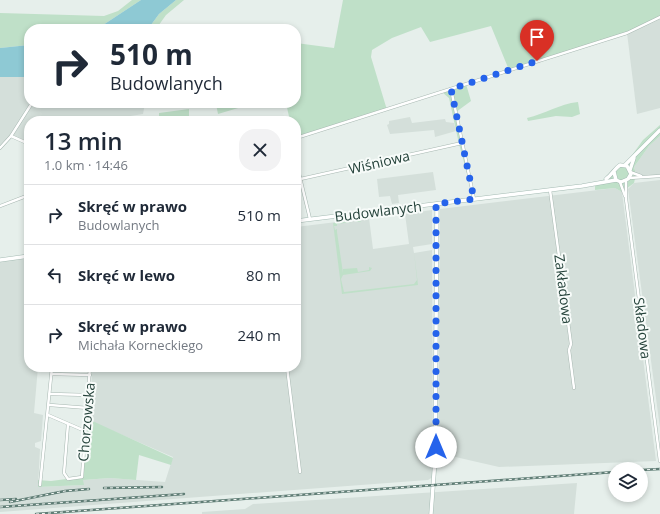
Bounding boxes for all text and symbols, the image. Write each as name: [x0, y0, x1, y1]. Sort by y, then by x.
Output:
pin: [520, 20, 554, 61]
icon: arrive: [526, 26, 548, 48]
text: 510 m: [110, 35, 193, 73]
icon: right: [44, 40, 96, 92]
text: Budowlanych: [110, 71, 223, 95]
text: 13 min: [44, 124, 123, 157]
button: close: [239, 129, 281, 171]
street label: Wiśniowa: [347, 146, 411, 178]
text: 1.0 km · 14:46: [44, 156, 128, 174]
text: Skręć w prawo: [78, 196, 187, 216]
street label: Budowlanych: [333, 196, 423, 226]
icon: right: [44, 204, 66, 226]
text: 510 m: [237, 205, 281, 225]
text: Budowlanych: [78, 216, 159, 234]
street label: Zakładowa: [550, 253, 578, 325]
icon: left: [44, 264, 66, 286]
text: Skręć w lewo: [78, 265, 175, 285]
text: 80 m: [246, 265, 281, 285]
street label: Składowa: [630, 296, 656, 360]
text: Skręć w prawo: [78, 316, 187, 336]
icon: right: [44, 324, 66, 346]
text: 240 m: [237, 325, 281, 345]
text: Michała Korneckiego: [78, 336, 203, 354]
street label: Chorzowska: [73, 382, 99, 462]
position arrow: [415, 426, 457, 468]
map controls: [608, 462, 648, 502]
button: layers: [608, 462, 648, 502]

